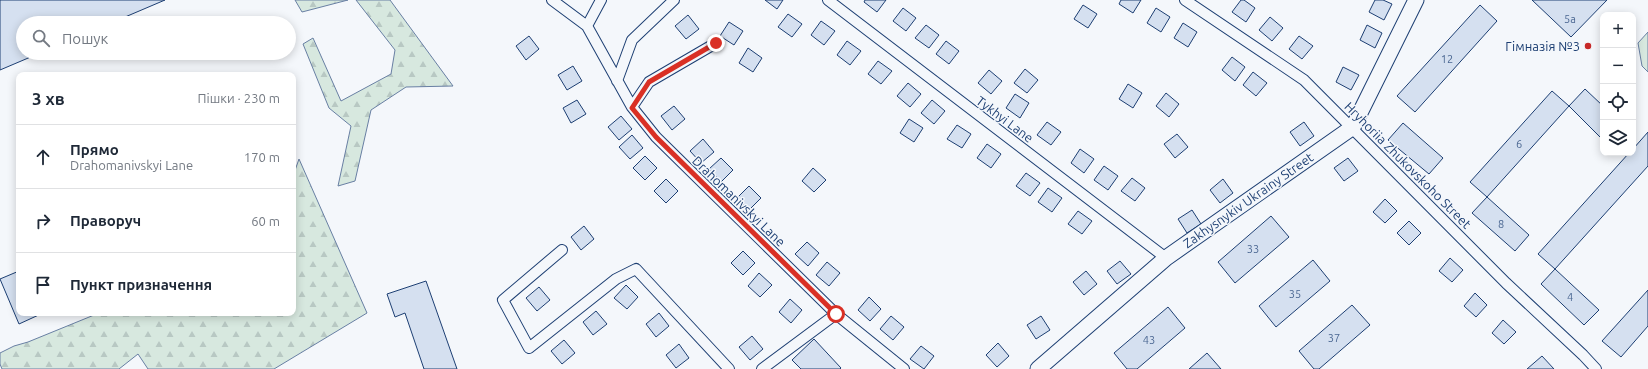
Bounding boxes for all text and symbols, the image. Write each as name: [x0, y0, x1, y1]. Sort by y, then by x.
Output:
map controls: [1600, 12, 1636, 156]
button: +: [1600, 12, 1636, 48]
house number: 5а: [1564, 13, 1576, 25]
search box: [16, 16, 296, 60]
icon: search: [30, 27, 52, 49]
text: Пошук: [62, 30, 108, 47]
route end: [707, 34, 725, 52]
place label: Гімназія №3: [1505, 39, 1580, 53]
marker: Гімназія №3: [1583, 41, 1593, 51]
button: −: [1600, 48, 1636, 84]
house number: 12: [1441, 53, 1453, 65]
button: locate: [1600, 84, 1636, 120]
text: 3 хв: [32, 89, 65, 108]
text: Пішки · 230 m: [198, 91, 280, 105]
street label: Tykhyi Lane: [974, 93, 1036, 145]
street label: Hryhoriia Zhukovskoho Street: [1342, 99, 1474, 231]
button: layers: [1600, 120, 1636, 156]
house number: 6: [1516, 138, 1522, 150]
text: Прямо: [70, 141, 119, 158]
icon: ahead: [32, 146, 54, 168]
text: 170 m: [244, 150, 280, 164]
street label: Zakhysnykiv Ukrainy Street: [1180, 150, 1316, 250]
street label: Drahomanivskyi Lane: [690, 153, 788, 249]
text: Drahomanivskyi Lane: [70, 158, 193, 172]
icon: right: [32, 210, 54, 232]
text: Праворуч: [70, 212, 141, 229]
text: 60 m: [251, 214, 280, 228]
house number: 8: [1498, 218, 1504, 230]
house number: 33: [1247, 243, 1259, 255]
icon: arrive: [32, 274, 54, 296]
text: Пункт призначення: [70, 276, 212, 293]
house number: 35: [1289, 288, 1301, 300]
house number: 4: [1567, 291, 1573, 303]
route start: [827, 305, 845, 323]
house number: 37: [1328, 332, 1340, 344]
house number: 43: [1143, 334, 1155, 346]

